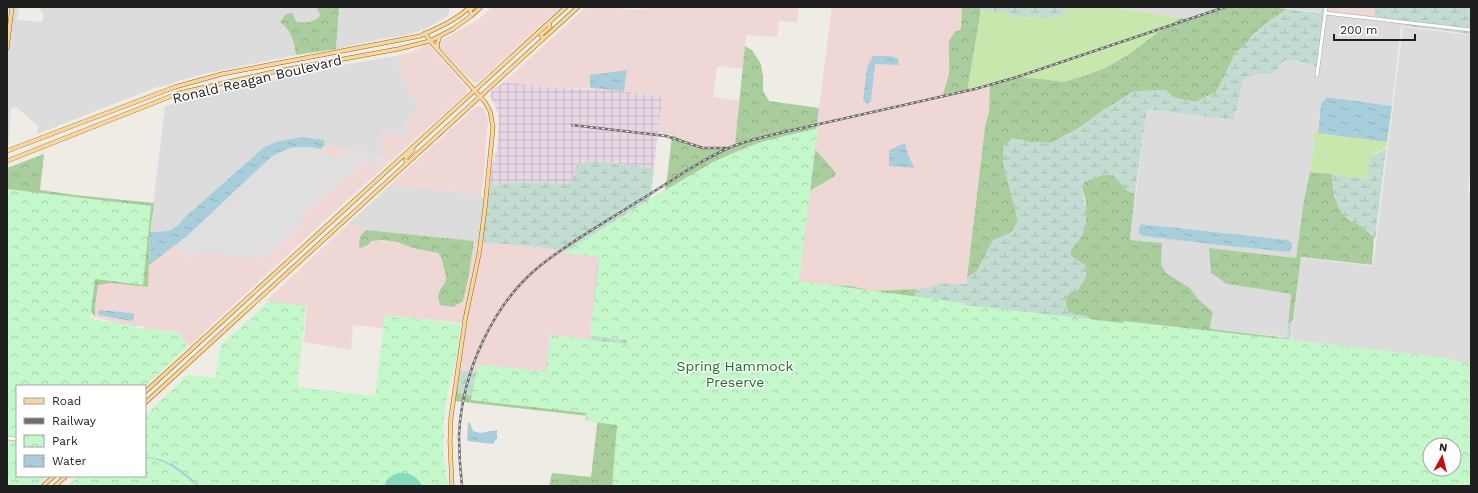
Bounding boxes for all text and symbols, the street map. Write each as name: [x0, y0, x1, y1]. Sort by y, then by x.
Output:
scale bar: [1334, 16, 1415, 42]
text: 200 m: [1340, 23, 1377, 37]
street label: Ronald Reagan Boulevard: [171, 52, 343, 106]
park label: Spring Hammock Preserve: [677, 358, 794, 390]
legend: [16, 385, 146, 477]
text: Road: [52, 394, 81, 408]
text: Railway: [52, 414, 97, 428]
text: Park: [52, 434, 78, 448]
north arrow: [1422, 437, 1462, 477]
text: N: [1438, 441, 1448, 455]
text: Water: [52, 454, 87, 468]

